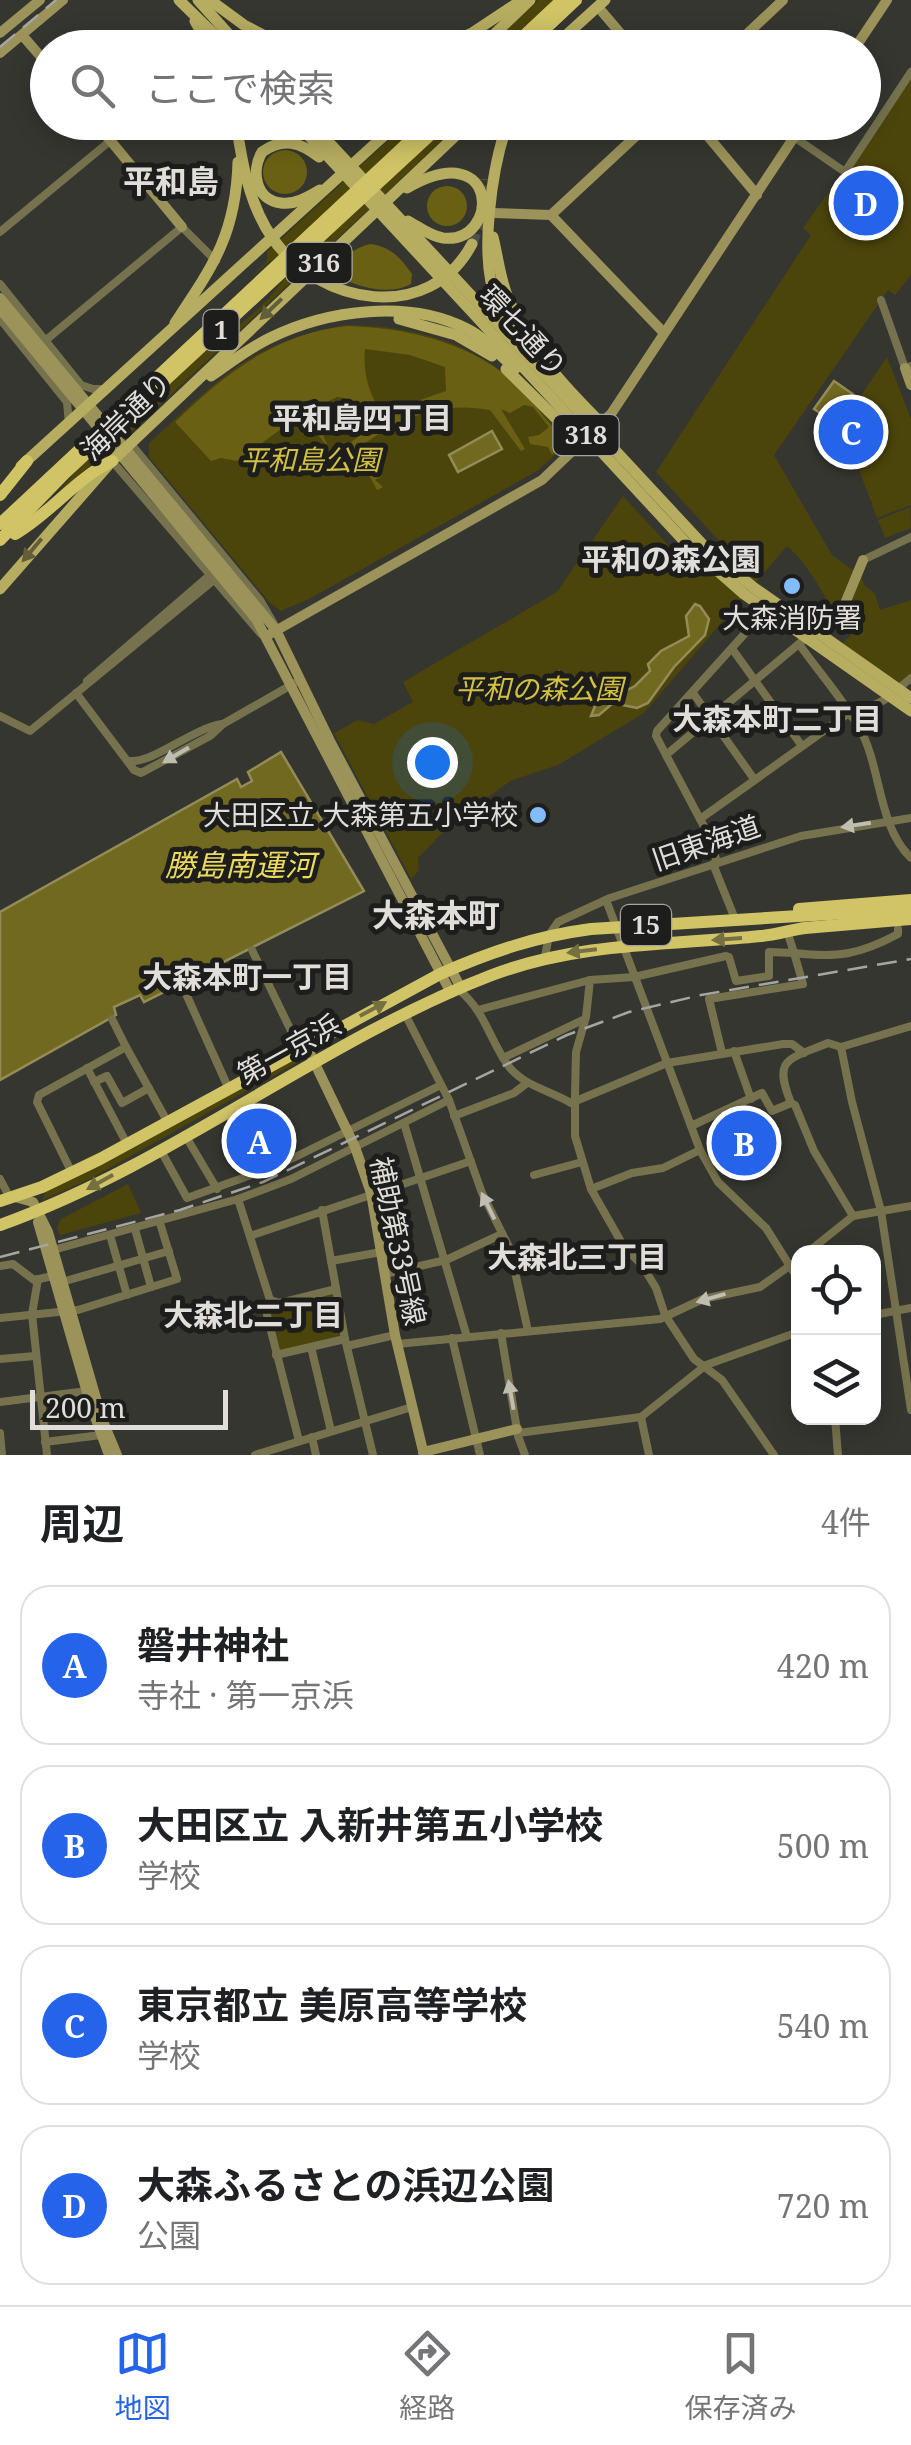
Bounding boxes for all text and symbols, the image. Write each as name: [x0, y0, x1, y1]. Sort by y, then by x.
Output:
search box: [30, 30, 881, 140]
icon: search: [65, 58, 120, 113]
text: ここで検索: [145, 61, 335, 113]
district label: 平和島: [123, 159, 219, 202]
pin: D: [834, 166, 898, 240]
road number: 316: [286, 243, 352, 283]
street label: 環七通り: [472, 276, 576, 384]
one-way arrow: [260, 297, 284, 320]
road number: 1: [204, 310, 238, 350]
street label: 海岸通り: [72, 363, 179, 468]
pin: C: [818, 394, 884, 470]
district label: 平和島四丁目: [272, 397, 452, 438]
road number: 318: [554, 415, 618, 455]
park label: 平和島公園: [240, 440, 384, 478]
one-way arrow: [21, 538, 43, 563]
district label: 平和の森公園: [581, 538, 761, 579]
marker: 大森消防署: [781, 575, 803, 597]
place label: 大森消防署: [722, 598, 862, 636]
park label: 平和の森公園: [455, 669, 627, 707]
district label: 大森本町二丁目: [672, 698, 882, 739]
your location: [407, 737, 458, 788]
one-way arrow: [162, 746, 190, 764]
place label: 大田区立 大森第五小学校: [203, 795, 518, 833]
marker: 大田区立 大森第五小学校: [527, 804, 549, 826]
street label: 旧東海道: [647, 806, 765, 878]
one-way arrow: [839, 818, 871, 834]
water label: 勝島南運河: [165, 844, 320, 885]
district label: 大森本町: [372, 893, 500, 936]
road number: 15: [621, 905, 671, 945]
one-way arrow: [711, 931, 743, 947]
one-way arrow: [566, 943, 597, 959]
district label: 大森本町一丁目: [142, 956, 352, 997]
one-way arrow: [358, 1001, 387, 1018]
street label: 第一京浜: [230, 1004, 347, 1092]
pin: A: [226, 1104, 292, 1178]
pin: B: [712, 1106, 776, 1180]
street label: 補助第33号線: [363, 1153, 435, 1329]
one-way arrow: [86, 1173, 115, 1190]
one-way arrow: [480, 1191, 497, 1220]
district label: 大森北三丁目: [487, 1236, 667, 1277]
map controls: [791, 1245, 881, 1425]
button: locate: [791, 1245, 881, 1335]
one-way arrow: [695, 1291, 726, 1306]
district label: 大森北二丁目: [163, 1294, 343, 1335]
button: layers: [791, 1335, 881, 1425]
one-way arrow: [503, 1378, 518, 1410]
scale bar: [30, 1385, 228, 1430]
text: 200 m: [45, 1388, 126, 1426]
text: 周辺: [40, 1494, 124, 1551]
text: 4件: [821, 1500, 871, 1543]
text: 磐井神社: [137, 1618, 289, 1670]
text: A: [62, 1644, 87, 1687]
text: 420 m: [777, 1644, 869, 1687]
text: 寺社 · 第一京浜: [137, 1673, 354, 1716]
text: 大田区立 入新井第五小学校: [137, 1798, 603, 1850]
text: B: [64, 1824, 85, 1867]
text: 500 m: [777, 1824, 869, 1867]
text: 学校: [137, 1853, 201, 1896]
text: 東京都立 美原高等学校: [137, 1978, 527, 2030]
text: C: [64, 2004, 85, 2047]
text: 540 m: [777, 2004, 869, 2047]
text: 学校: [137, 2033, 201, 2076]
text: 大森ふるさとの浜辺公園: [137, 2158, 555, 2210]
text: D: [62, 2184, 87, 2227]
text: 720 m: [777, 2184, 869, 2227]
text: 公園: [137, 2213, 201, 2256]
tab: 地図: [114, 2326, 171, 2426]
tab: 経路: [399, 2326, 456, 2426]
tab: 保存済み: [684, 2326, 797, 2426]

